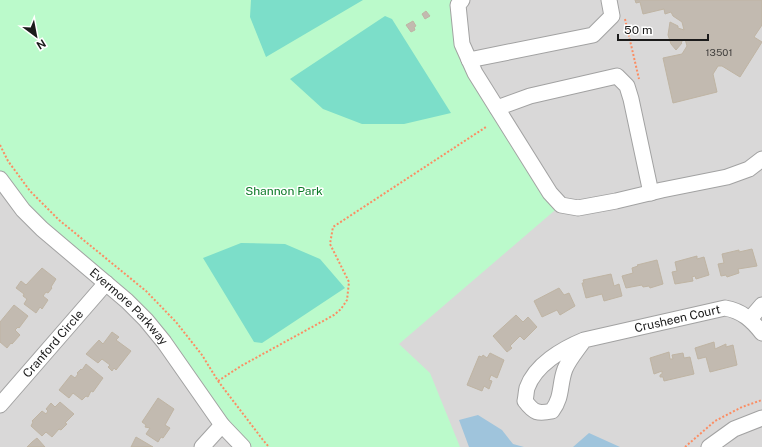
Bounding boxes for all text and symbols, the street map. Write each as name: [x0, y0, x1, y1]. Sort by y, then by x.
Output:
north arrow: [16, 16, 56, 56]
scale bar: [618, 16, 708, 42]
text: 50 m: [624, 23, 652, 37]
text: N: [34, 37, 48, 52]
house number: 13501: [706, 46, 732, 58]
park label: Shannon Park: [245, 184, 323, 198]
street label: Evermore Parkway: [87, 265, 171, 348]
street label: Crusheen Court: [633, 302, 722, 335]
street label: Cranford Circle: [20, 307, 86, 380]

